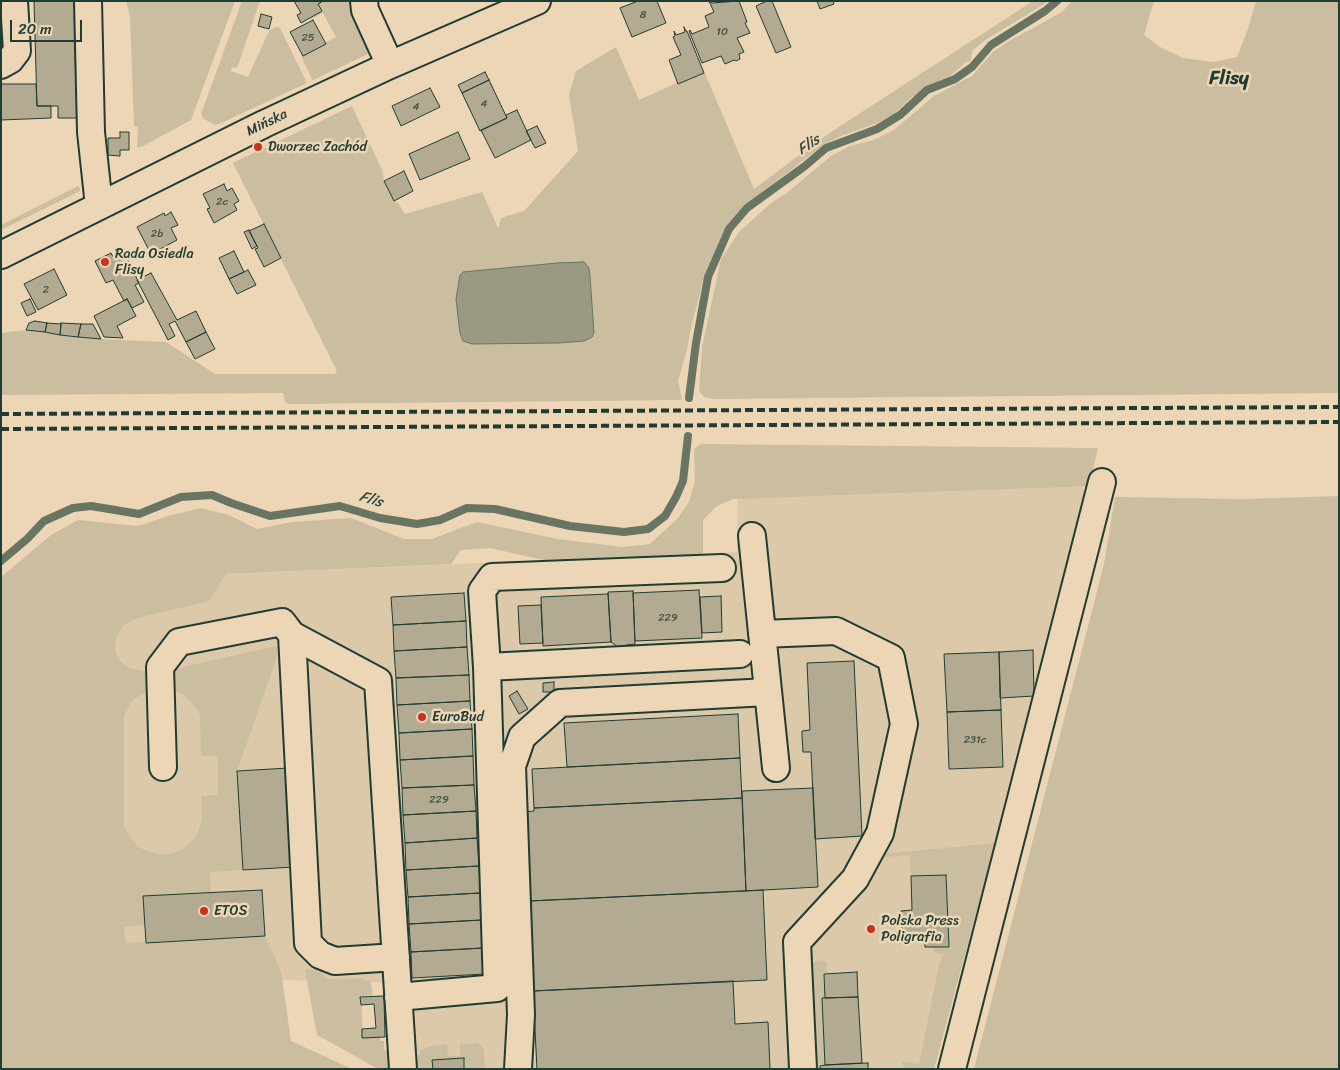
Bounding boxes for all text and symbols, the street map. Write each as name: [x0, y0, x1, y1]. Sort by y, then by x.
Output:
house number: 8: [640, 8, 646, 22]
scale bar: [12, 10, 85, 42]
text: 20 m: [18, 16, 52, 42]
house number: 10: [716, 25, 728, 39]
house number: 25: [301, 31, 315, 45]
district label: Flisy: [1209, 68, 1249, 90]
house number: 4: [481, 97, 487, 111]
house number: 4: [413, 100, 419, 114]
street label: Mińska: [244, 106, 290, 140]
water label: Flis: [794, 131, 824, 159]
place label: Dworzec Zachód: [268, 139, 367, 155]
marker: Dworzec Zachód: [252, 141, 264, 153]
house number: 2c: [216, 195, 228, 209]
house number: 2b: [151, 227, 163, 241]
place label: Rada Osiedla Flisy: [115, 246, 194, 278]
marker: Rada Osiedla Flisy: [99, 256, 111, 268]
house number: 2: [43, 283, 49, 297]
water label: Flis: [357, 488, 385, 512]
house number: 229: [658, 611, 678, 625]
place label: EuroBud: [432, 709, 484, 725]
marker: EuroBud: [416, 711, 428, 723]
house number: 231c: [964, 733, 986, 747]
house number: 229: [429, 793, 449, 807]
place label: ETOS: [214, 903, 247, 919]
marker: ETOS: [198, 905, 210, 917]
place label: Polska Press Poligrafia: [881, 913, 959, 946]
marker: Polska Press Poligrafia: [865, 923, 877, 935]

